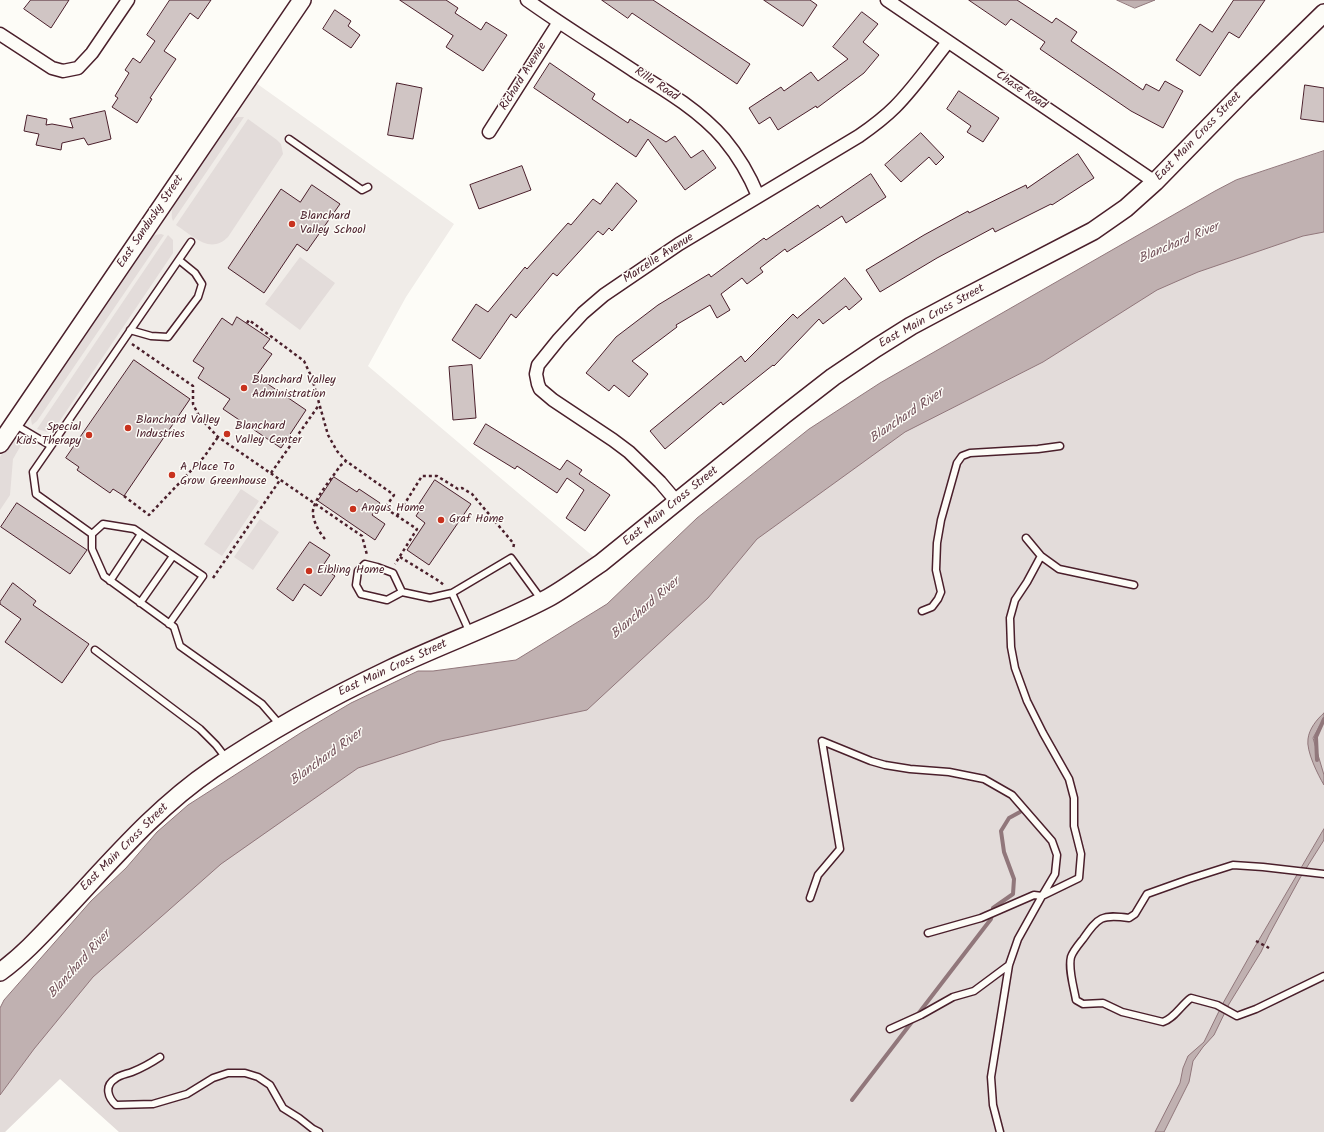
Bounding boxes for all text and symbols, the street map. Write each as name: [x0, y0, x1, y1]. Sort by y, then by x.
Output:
street label: Richard Avenue: [497, 40, 551, 114]
street label: Rilla Road: [631, 65, 681, 105]
street label: Chase Road: [993, 69, 1049, 113]
street label: East Main Cross Street: [1153, 89, 1245, 185]
street label: East Sandusky Street: [115, 173, 187, 271]
place label: Blanchard Valley School: [300, 210, 366, 238]
marker: Blanchard Valley School: [287, 219, 297, 229]
water label: Blanchard River: [1137, 220, 1221, 268]
street label: Marcelle Avenue: [621, 231, 697, 287]
street label: East Main Cross Street: [877, 282, 987, 352]
place label: Blanchard Valley Administration: [252, 374, 336, 402]
marker: Blanchard Valley Administration: [239, 383, 249, 393]
water label: Blanchard River: [867, 387, 947, 447]
place label: Blanchard Valley Industries: [136, 414, 220, 442]
place label: Blanchard Valley Center: [235, 420, 302, 448]
place label: Special Kids Therapy: [16, 421, 81, 449]
marker: Blanchard Valley Industries: [123, 423, 133, 433]
marker: Blanchard Valley Center: [222, 429, 232, 439]
marker: Special Kids Therapy: [84, 430, 94, 440]
place label: A Place To Grow Greenhouse: [180, 461, 266, 489]
street label: East Main Cross Street: [620, 464, 722, 550]
marker: A Place To Grow Greenhouse: [167, 470, 177, 480]
place label: Angus Home: [361, 502, 425, 516]
marker: Angus Home: [348, 504, 358, 514]
place label: Graf Home: [449, 513, 504, 527]
marker: Graf Home: [436, 515, 446, 525]
place label: Eibling Home: [317, 564, 384, 578]
marker: Eibling Home: [304, 566, 314, 576]
water label: Blanchard River: [609, 575, 683, 643]
street label: East Main Cross Street: [336, 637, 450, 701]
water label: Blanchard River: [288, 727, 366, 789]
street label: East Main Cross Street: [78, 801, 172, 895]
water label: Blanchard River: [46, 928, 114, 1002]

